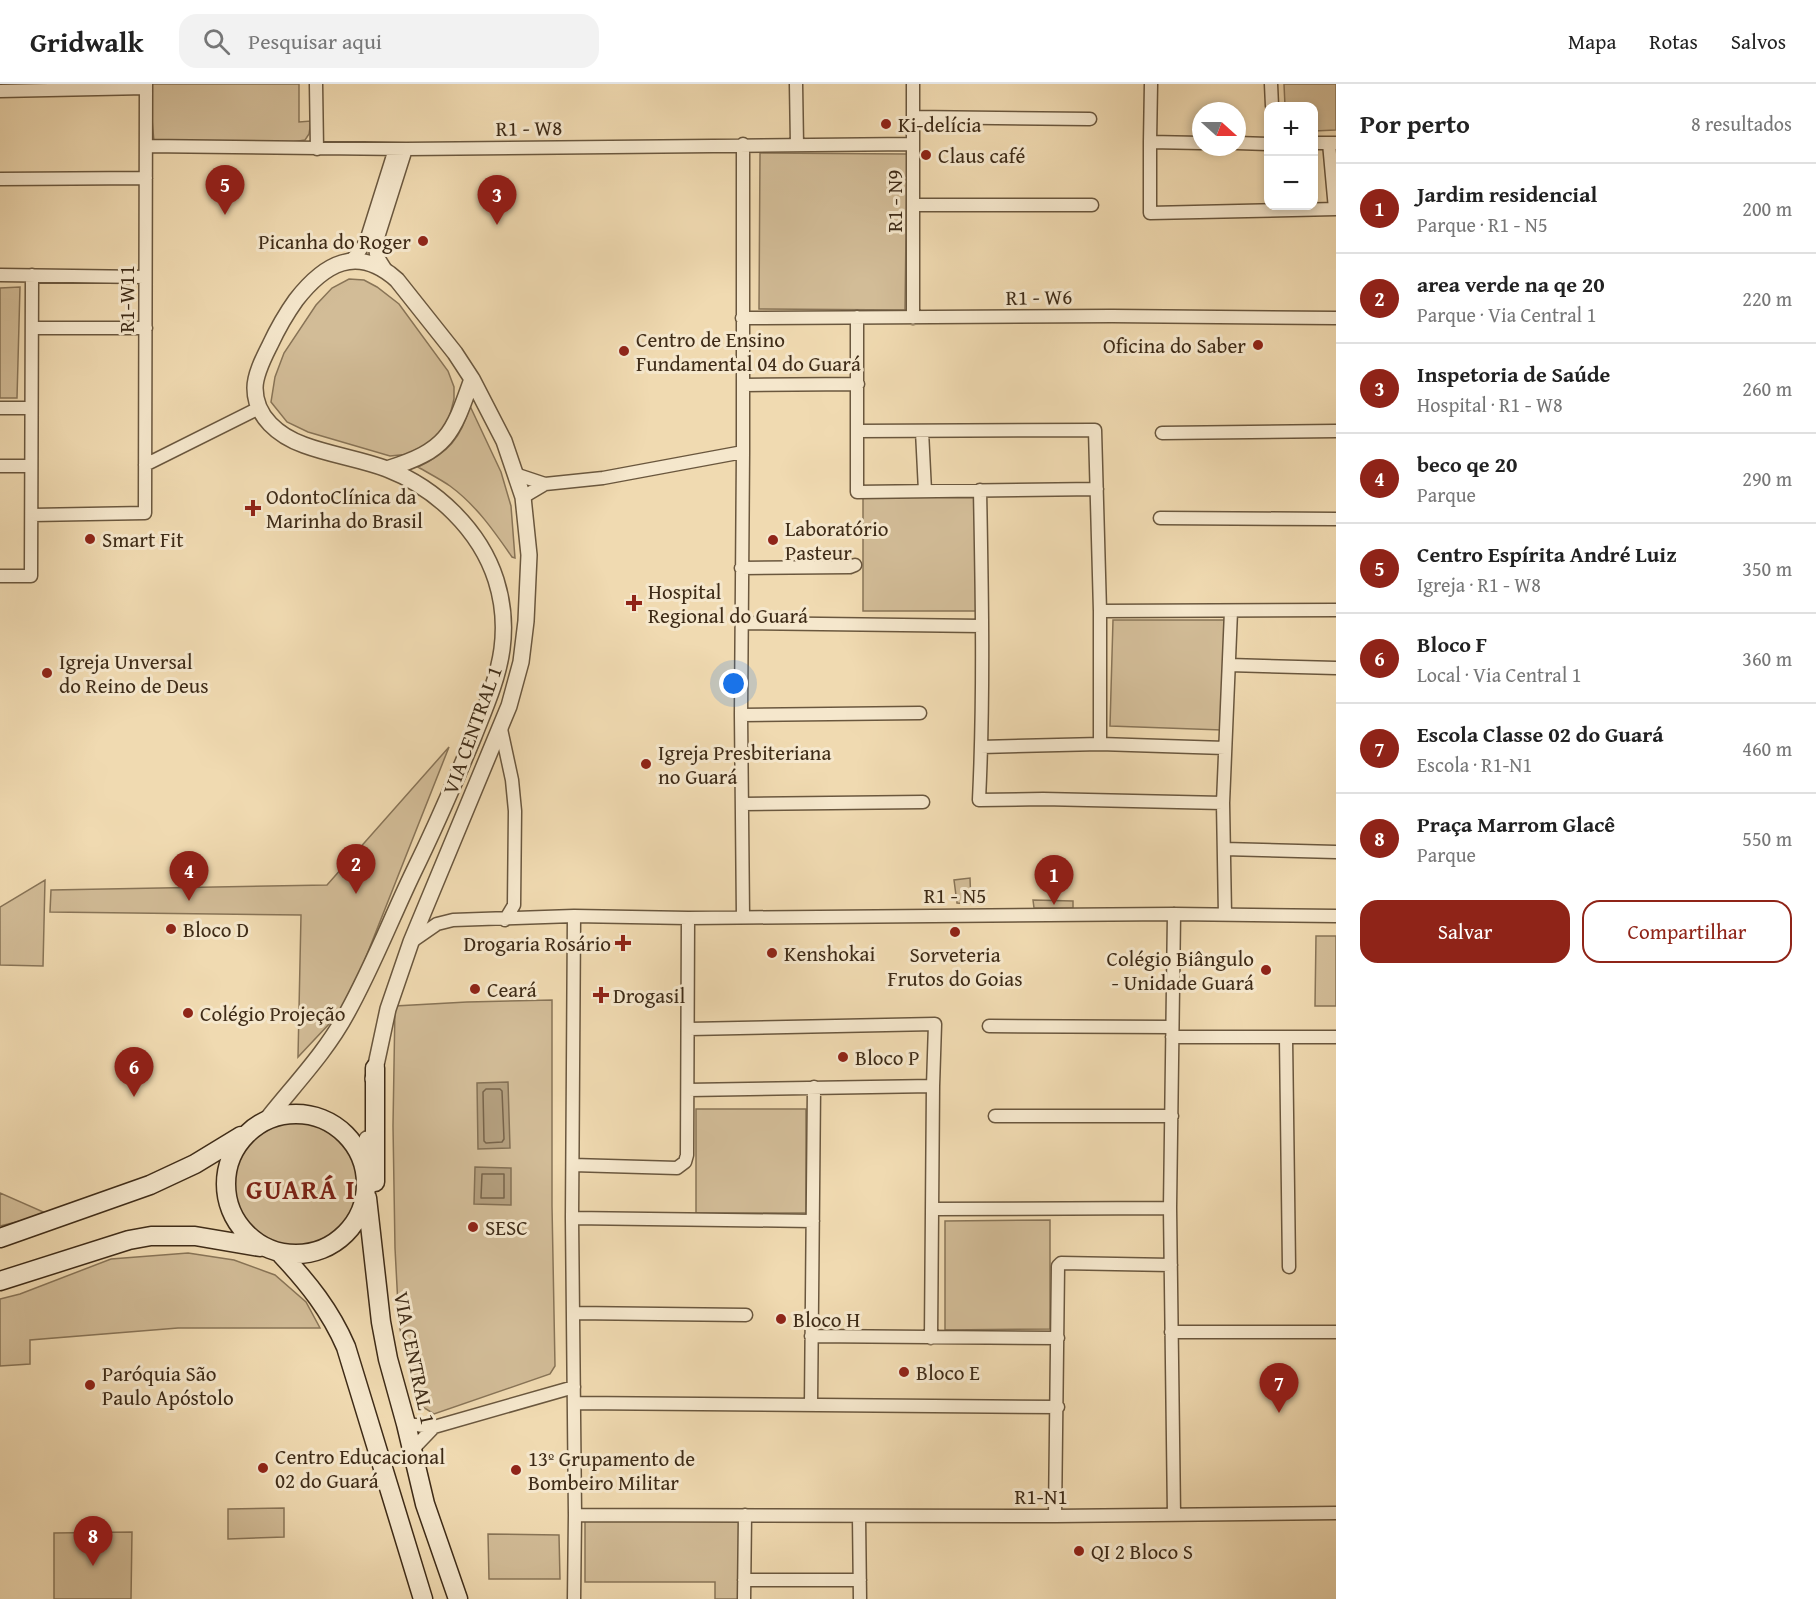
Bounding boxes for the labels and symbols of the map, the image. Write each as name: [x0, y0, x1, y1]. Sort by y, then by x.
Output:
north arrow: [1192, 102, 1246, 156]
place label: Ki-delícia: [898, 109, 982, 140]
street label: R1 - W8: [495, 112, 563, 144]
marker: Ki-delícia: [879, 117, 893, 131]
place label: Claus café: [938, 140, 1026, 171]
marker: Claus café: [919, 148, 933, 162]
pin: 5: [206, 166, 244, 215]
street label: R1 - N9: [879, 170, 910, 232]
pin: 3: [478, 176, 516, 225]
place label: Picanha do Roger: [258, 226, 411, 257]
marker: Picanha do Roger: [416, 234, 430, 248]
street label: R1-W11: [111, 265, 142, 333]
street label: R1 - W6: [1005, 281, 1073, 313]
place label: Centro de Ensino Fundamental 04 do Guará: [636, 324, 861, 379]
place label: Oficina do Saber: [1103, 330, 1246, 361]
marker: Oficina do Saber: [1251, 338, 1265, 352]
marker: Centro de Ensino Fundamental 04 do Guará: [617, 344, 631, 358]
place label: OdontoClínica da Marinha do Brasil: [266, 481, 423, 536]
marker: OdontoClínica da Marinha do Brasil: [244, 499, 262, 517]
place label: Laboratório Pasteur: [785, 513, 889, 568]
place label: Smart Fit: [102, 524, 184, 555]
marker: Smart Fit: [83, 532, 97, 546]
marker: Laboratório Pasteur: [766, 533, 780, 547]
place label: Hospital Regional do Guará: [648, 576, 808, 631]
marker: Hospital Regional do Guará: [625, 594, 643, 612]
place label: Igreja Unversal do Reino de Deus: [59, 646, 209, 701]
street label: VIA CENTRAL 1: [434, 661, 510, 799]
marker: Igreja Unversal do Reino de Deus: [40, 666, 54, 680]
your location: [719, 669, 748, 698]
place label: Igreja Presbiteriana no Guará: [658, 737, 831, 792]
marker: Igreja Presbiteriana no Guará: [639, 757, 653, 771]
pin: 2: [336, 844, 376, 894]
pin: 4: [170, 852, 208, 901]
pin: 1: [1034, 856, 1074, 905]
street label: R1 - N5: [924, 880, 986, 911]
place label: Bloco D: [183, 914, 249, 945]
marker: Bloco D: [164, 922, 178, 936]
marker: Sorveteria Frutos do Goias: [948, 925, 962, 939]
place label: Drogaria Rosário: [463, 928, 611, 959]
marker: Drogaria Rosário: [616, 936, 630, 950]
place label: Kenshokai: [784, 938, 876, 969]
place label: Sorveteria Frutos do Goias: [887, 939, 1023, 994]
place label: Colégio Biângulo - Unidade Guará: [1106, 943, 1254, 998]
marker: Kenshokai: [765, 946, 779, 960]
marker: Colégio Biângulo - Unidade Guará: [1259, 963, 1273, 977]
place label: Ceará: [487, 974, 537, 1005]
place label: Drogasil: [613, 980, 685, 1011]
marker: Ceará: [468, 982, 482, 996]
marker: Drogasil: [594, 988, 608, 1002]
place label: Colégio Projeção: [200, 998, 345, 1029]
marker: Colégio Projeção: [181, 1006, 195, 1020]
place label: Bloco P: [855, 1042, 919, 1073]
pin: 6: [114, 1048, 154, 1097]
marker: Bloco P: [836, 1050, 850, 1064]
district label: GUARÁ I: [246, 1169, 356, 1209]
place label: SESC: [485, 1212, 528, 1243]
marker: SESC: [466, 1220, 480, 1234]
street label: VIA CENTRAL 1: [386, 1289, 444, 1427]
place label: Bloco H: [793, 1304, 860, 1335]
marker: Bloco H: [774, 1312, 788, 1326]
place label: Bloco E: [916, 1357, 980, 1388]
place label: Paróquia São Paulo Apóstolo: [102, 1358, 234, 1413]
pin: 7: [1260, 1364, 1298, 1413]
marker: Bloco E: [897, 1365, 911, 1379]
marker: Paróquia São Paulo Apóstolo: [83, 1378, 97, 1392]
place label: Centro Educacional 02 do Guará: [275, 1441, 445, 1496]
place label: 13º Grupamento de Bombeiro Militar: [528, 1443, 695, 1498]
marker: Centro Educacional 02 do Guará: [256, 1461, 270, 1475]
marker: 13º Grupamento de Bombeiro Militar: [509, 1463, 523, 1477]
street label: R1-N1: [1014, 1481, 1068, 1512]
pin: 8: [74, 1516, 112, 1566]
place label: QI 2 Bloco S: [1091, 1536, 1193, 1567]
marker: QI 2 Bloco S: [1072, 1544, 1086, 1558]

